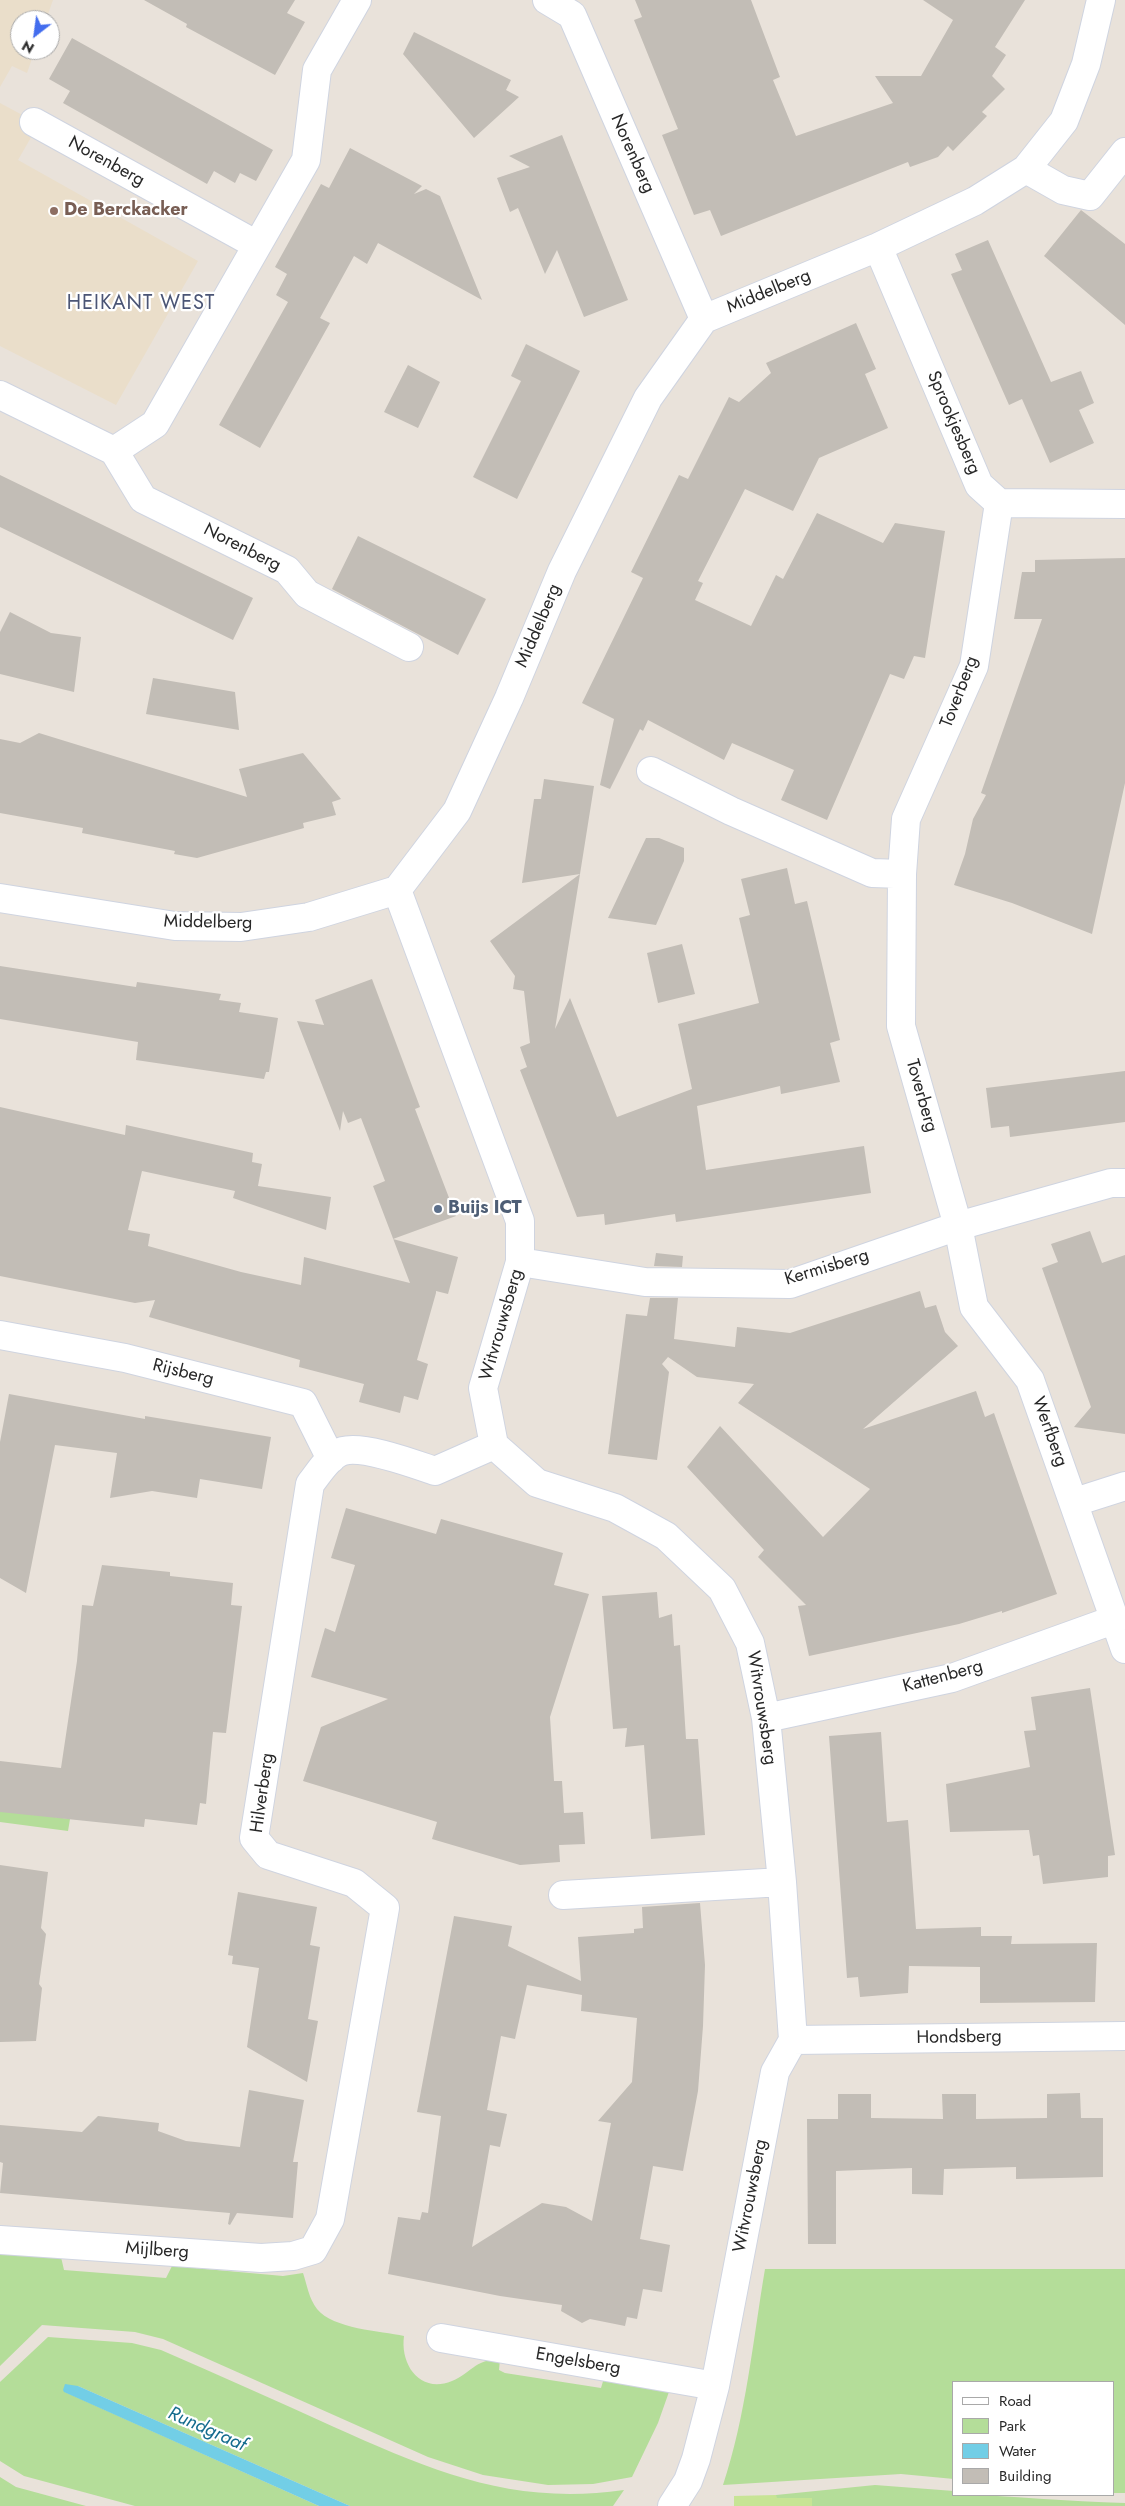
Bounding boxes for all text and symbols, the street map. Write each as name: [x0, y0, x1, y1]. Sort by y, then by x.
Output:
north arrow: [10, 10, 60, 60]
text: N: [18, 36, 38, 59]
street label: Norenberg: [605, 111, 659, 197]
street label: Norenberg: [64, 132, 148, 192]
place label: De Berckacker: [64, 200, 188, 222]
marker: De Berckacker: [48, 205, 60, 217]
street label: Middelberg: [724, 265, 814, 319]
district label: HEIKANT WEST: [65, 292, 217, 316]
street label: Sprookjesberg: [922, 368, 984, 478]
street label: Norenberg: [200, 519, 284, 577]
street label: Middelberg: [512, 581, 566, 671]
street label: Toverberg: [936, 653, 984, 731]
street label: Middelberg: [163, 911, 253, 935]
street label: Toverberg: [900, 1057, 942, 1135]
place label: Buijs ICT: [448, 1198, 522, 1220]
marker: Buijs ICT: [432, 1203, 444, 1215]
street label: Kermisberg: [782, 1245, 872, 1291]
street label: Witvrouwsberg: [476, 1267, 528, 1383]
street label: Rijsberg: [150, 1355, 216, 1391]
street label: Werfberg: [1026, 1394, 1072, 1470]
street label: Witvrouwsberg: [741, 1649, 781, 1767]
street label: Kattenberg: [901, 1656, 985, 1698]
street label: Hilverberg: [247, 1752, 279, 1834]
street label: Hondsberg: [916, 2026, 1002, 2050]
street label: Witvrouwsberg: [729, 2137, 773, 2255]
street label: Mijlberg: [125, 2238, 189, 2264]
street label: Engelsberg: [534, 2344, 622, 2380]
legend: [952, 2381, 1115, 2496]
text: Road: [999, 2390, 1031, 2412]
water label: Rundgraaf: [164, 2403, 250, 2457]
text: Park: [999, 2415, 1026, 2437]
text: Water: [999, 2440, 1036, 2462]
text: Building: [999, 2465, 1051, 2487]

